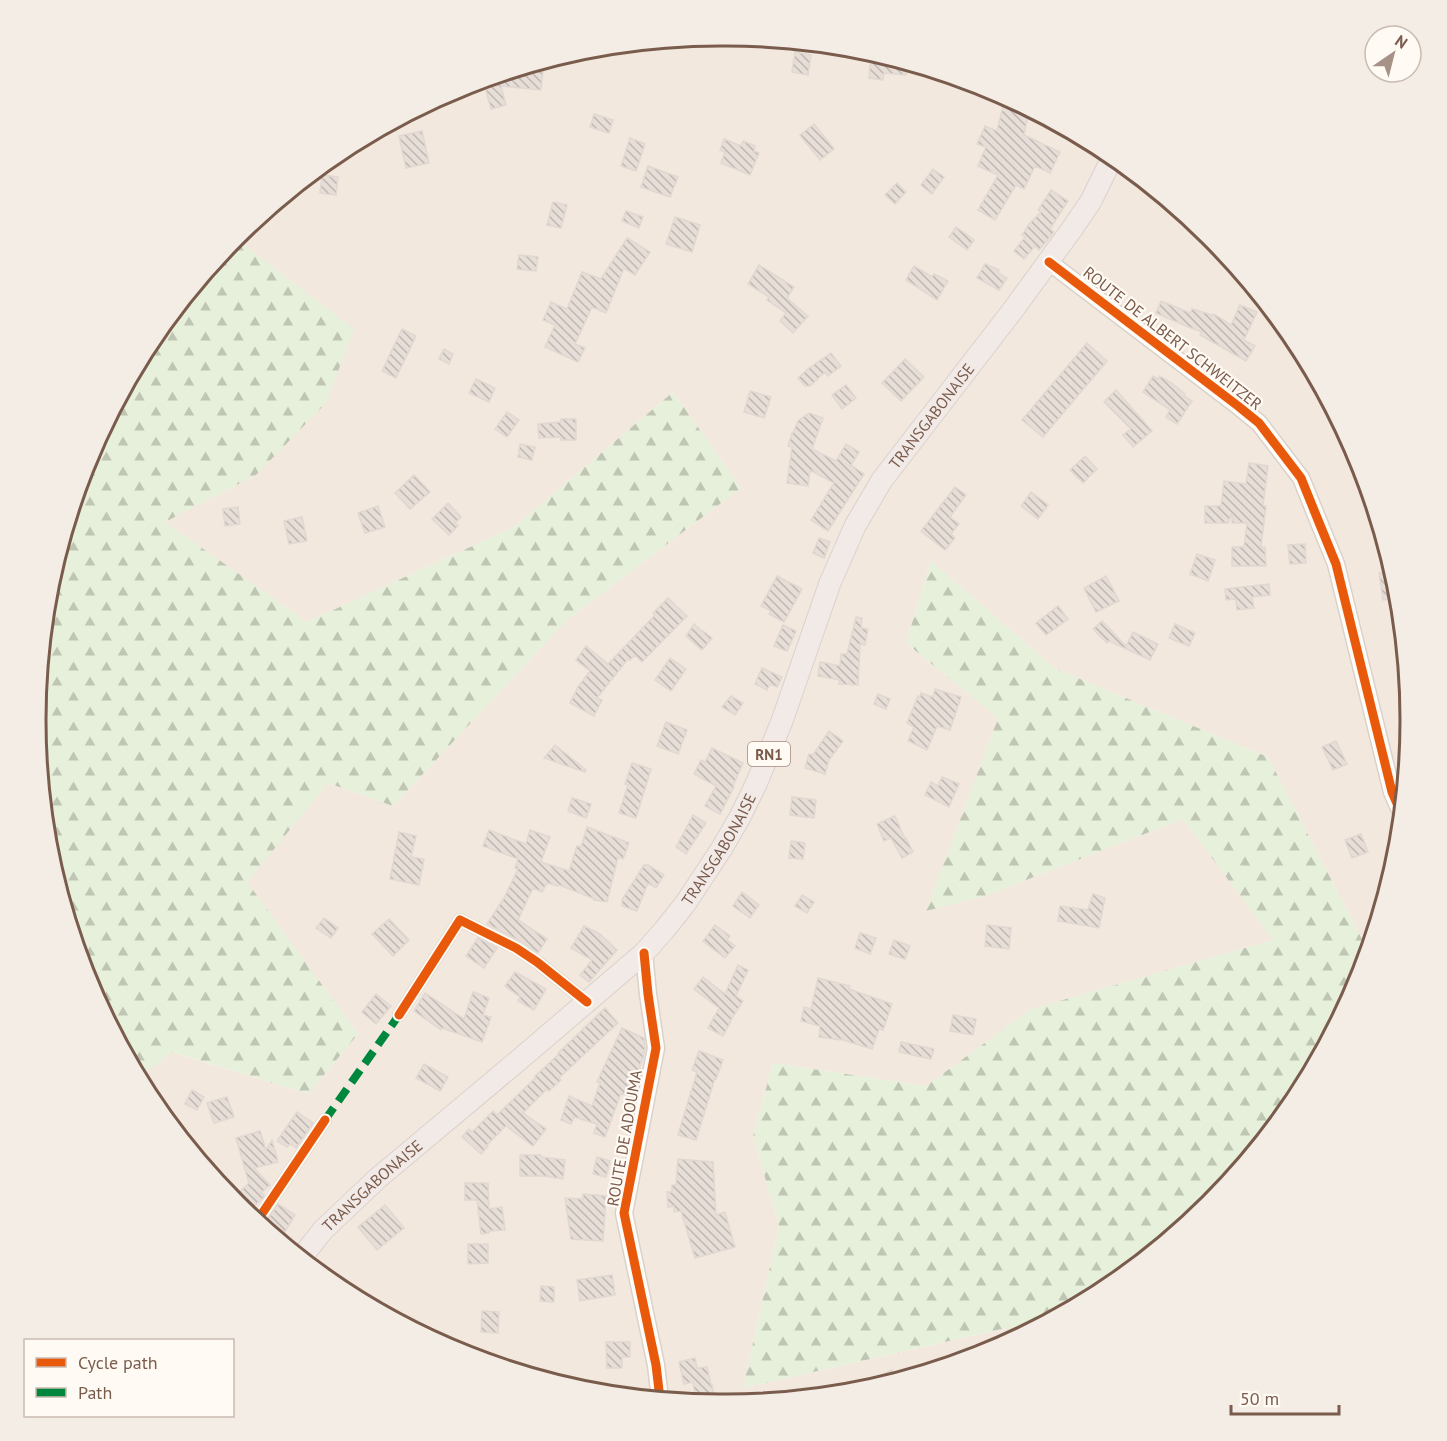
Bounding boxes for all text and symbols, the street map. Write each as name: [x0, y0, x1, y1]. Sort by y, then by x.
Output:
north arrow: [1363, 24, 1423, 84]
text: N: [1392, 31, 1412, 53]
street label: ROUTE DE ALBERT SCHWEITZER: [1080, 262, 1266, 414]
street label: TRANSGABONAISE: [884, 359, 978, 473]
road number: RN1: [748, 742, 790, 766]
street label: TRANSGABONAISE: [677, 790, 760, 909]
street label: ROUTE DE ADOUMA: [602, 1068, 646, 1208]
street label: TRANSGABONAISE: [318, 1135, 426, 1236]
legend: [24, 1339, 234, 1417]
text: Cycle path: [78, 1351, 158, 1374]
scale bar: [1231, 1378, 1339, 1416]
text: Path: [78, 1381, 112, 1404]
text: 50 m: [1240, 1387, 1279, 1410]

